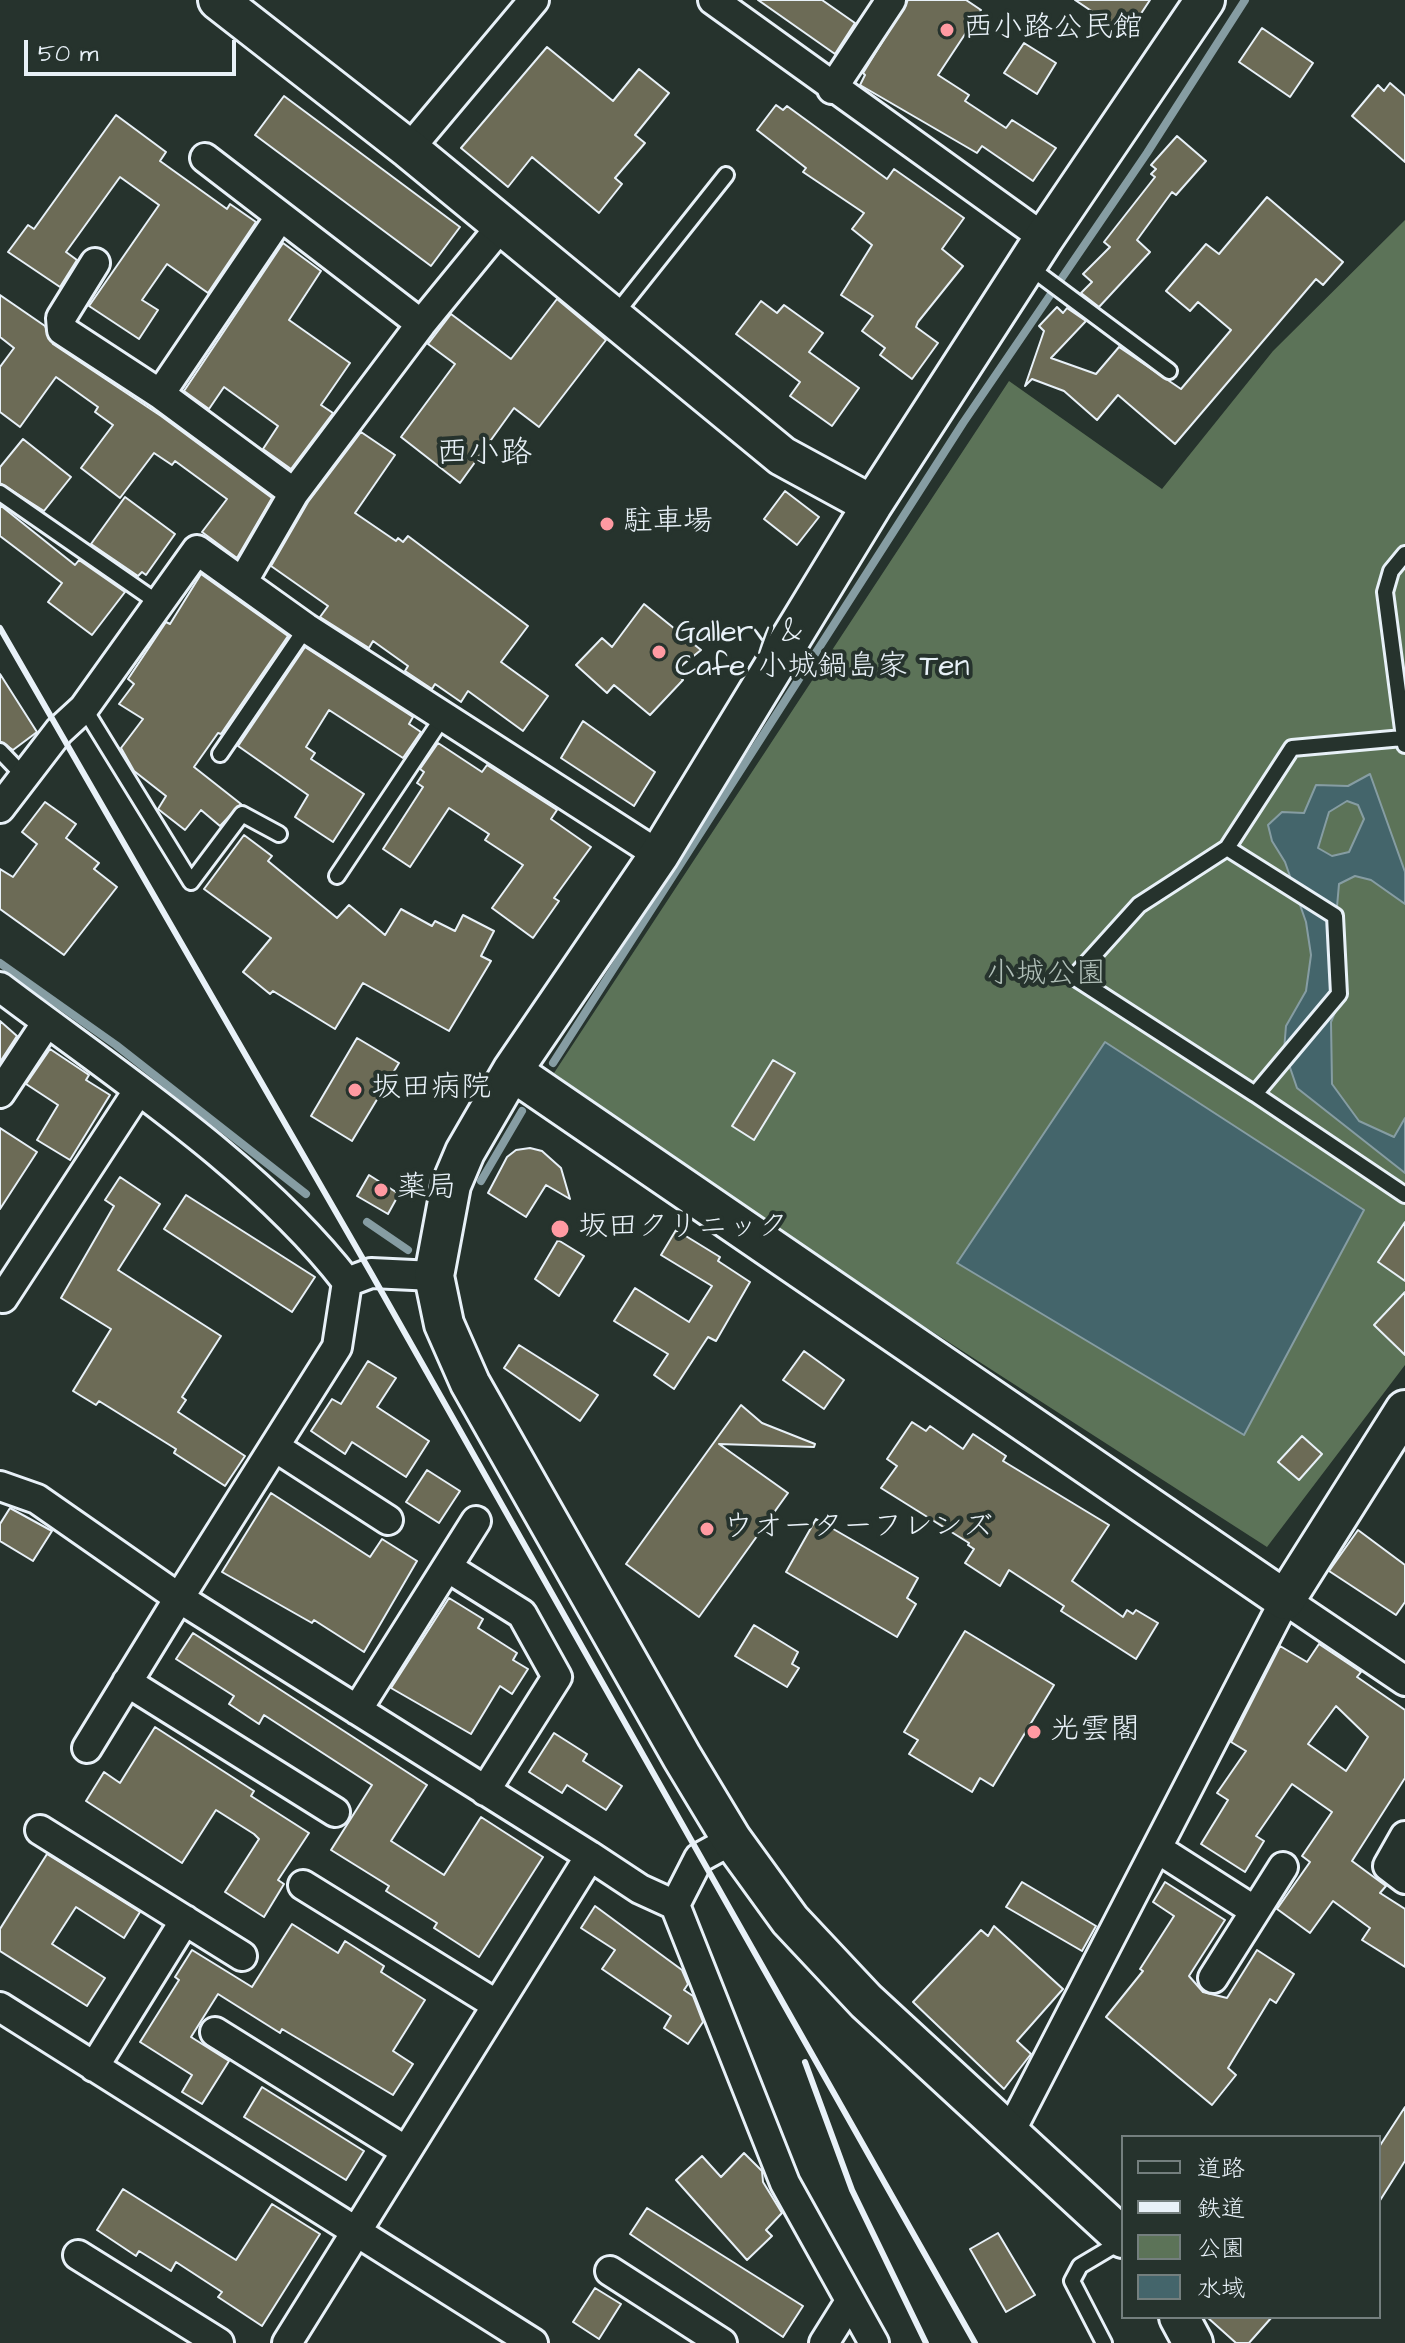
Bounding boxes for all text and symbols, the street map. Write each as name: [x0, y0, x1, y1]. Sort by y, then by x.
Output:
place label: 西小路公民館: [963, 12, 1143, 48]
marker: 西小路公民館: [938, 21, 956, 39]
scale bar: [28, 24, 240, 74]
text: 50 m: [38, 37, 98, 71]
district label: 西小路: [436, 436, 532, 474]
place label: 駐車場: [623, 506, 713, 542]
marker: 駐車場: [598, 515, 616, 533]
place label: Gallery & Cafe 小城鍋島家 Ten: [675, 617, 969, 688]
marker: Gallery & Cafe 小城鍋島家 Ten: [650, 643, 668, 661]
park label: 小城公園: [986, 958, 1106, 994]
place label: 坂田病院: [371, 1072, 491, 1108]
marker: 坂田病院: [346, 1081, 364, 1099]
place label: 薬局: [397, 1172, 457, 1208]
marker: 薬局: [372, 1181, 390, 1199]
place label: 坂田クリニック: [578, 1211, 788, 1247]
marker: 坂田クリニック: [549, 1218, 571, 1240]
place label: ウオーターフレンズ: [723, 1511, 993, 1547]
marker: ウオーターフレンズ: [698, 1520, 716, 1538]
place label: 光雲閣: [1050, 1714, 1140, 1750]
marker: 光雲閣: [1025, 1723, 1043, 1741]
legend: [1121, 2135, 1381, 2319]
text: 道路: [1197, 2152, 1245, 2186]
text: 鉄道: [1197, 2192, 1245, 2226]
text: 公園: [1197, 2232, 1245, 2266]
text: 水域: [1197, 2272, 1245, 2306]

